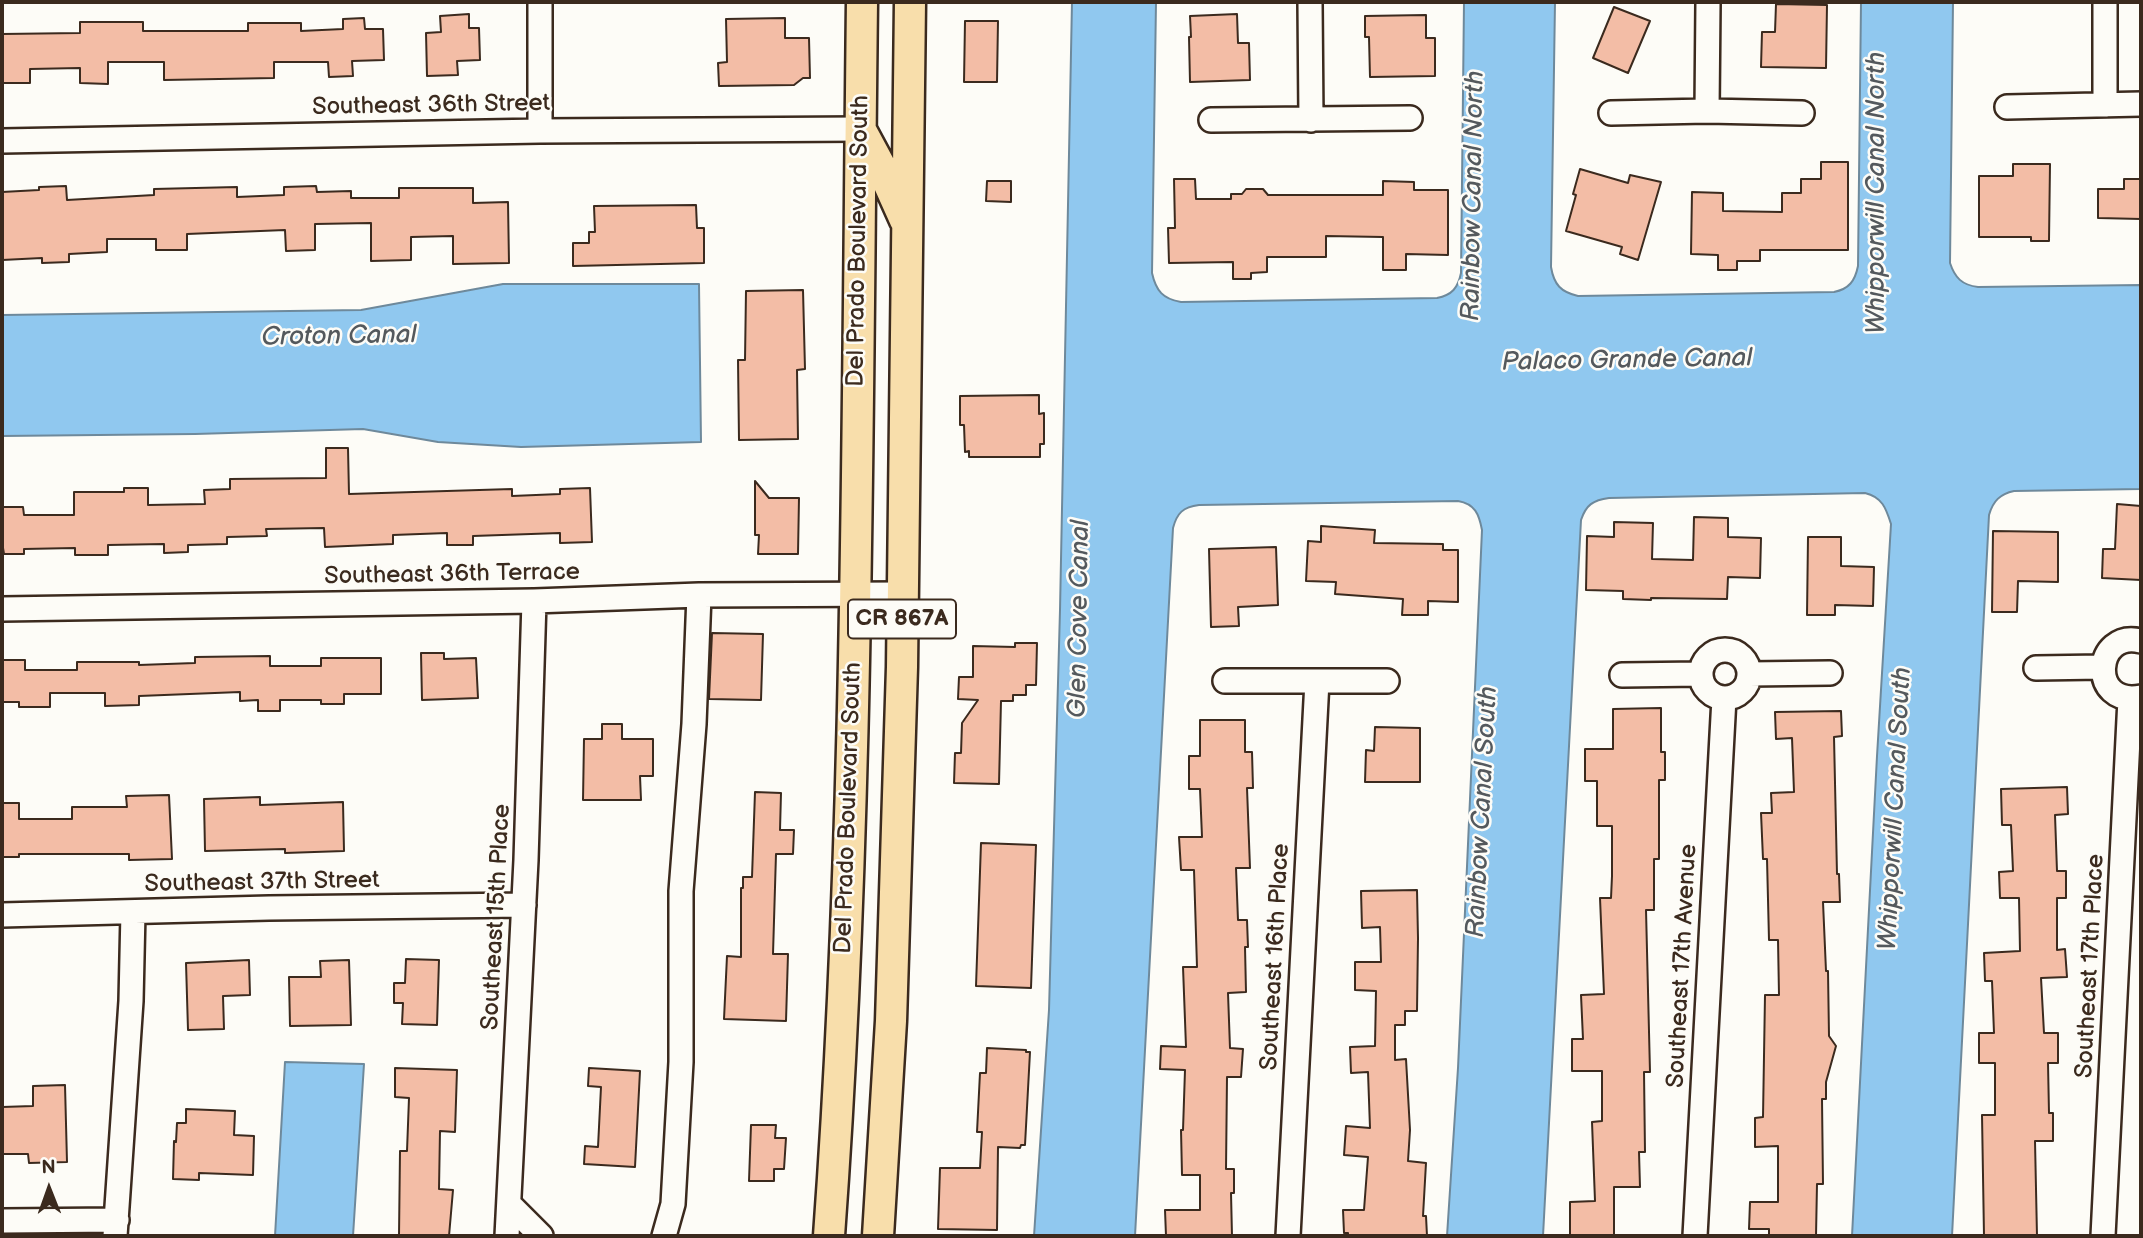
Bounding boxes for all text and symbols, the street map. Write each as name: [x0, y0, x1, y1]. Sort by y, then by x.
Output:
water label: Whipporwill Canal North: [1861, 52, 1893, 334]
water label: Rainbow Canal North: [1456, 71, 1492, 321]
street label: Southeast 36th Street: [312, 90, 550, 122]
street label: Del Prado Boulevard South: [842, 95, 876, 387]
water label: Croton Canal: [261, 320, 417, 354]
water label: Palaco Grande Canal: [1501, 343, 1753, 379]
water label: Glen Cove Canal: [1063, 520, 1097, 718]
street label: Southeast 36th Terrace: [324, 558, 580, 592]
road number: CR 867A: [848, 600, 956, 638]
street label: Del Prado Boulevard South: [830, 662, 868, 954]
water label: Whipporwill Canal South: [1873, 666, 1919, 952]
water label: Rainbow Canal South: [1461, 685, 1505, 939]
street label: Southeast 15th Place: [477, 803, 517, 1031]
street label: Southeast 16th Place: [1256, 843, 1296, 1071]
street label: Southeast 17th Avenue: [1662, 843, 1704, 1089]
street label: Southeast 17th Place: [2071, 853, 2111, 1079]
street label: Southeast 37th Street: [144, 867, 380, 899]
north arrow: [14, 1154, 84, 1224]
text: N: [41, 1156, 56, 1179]

